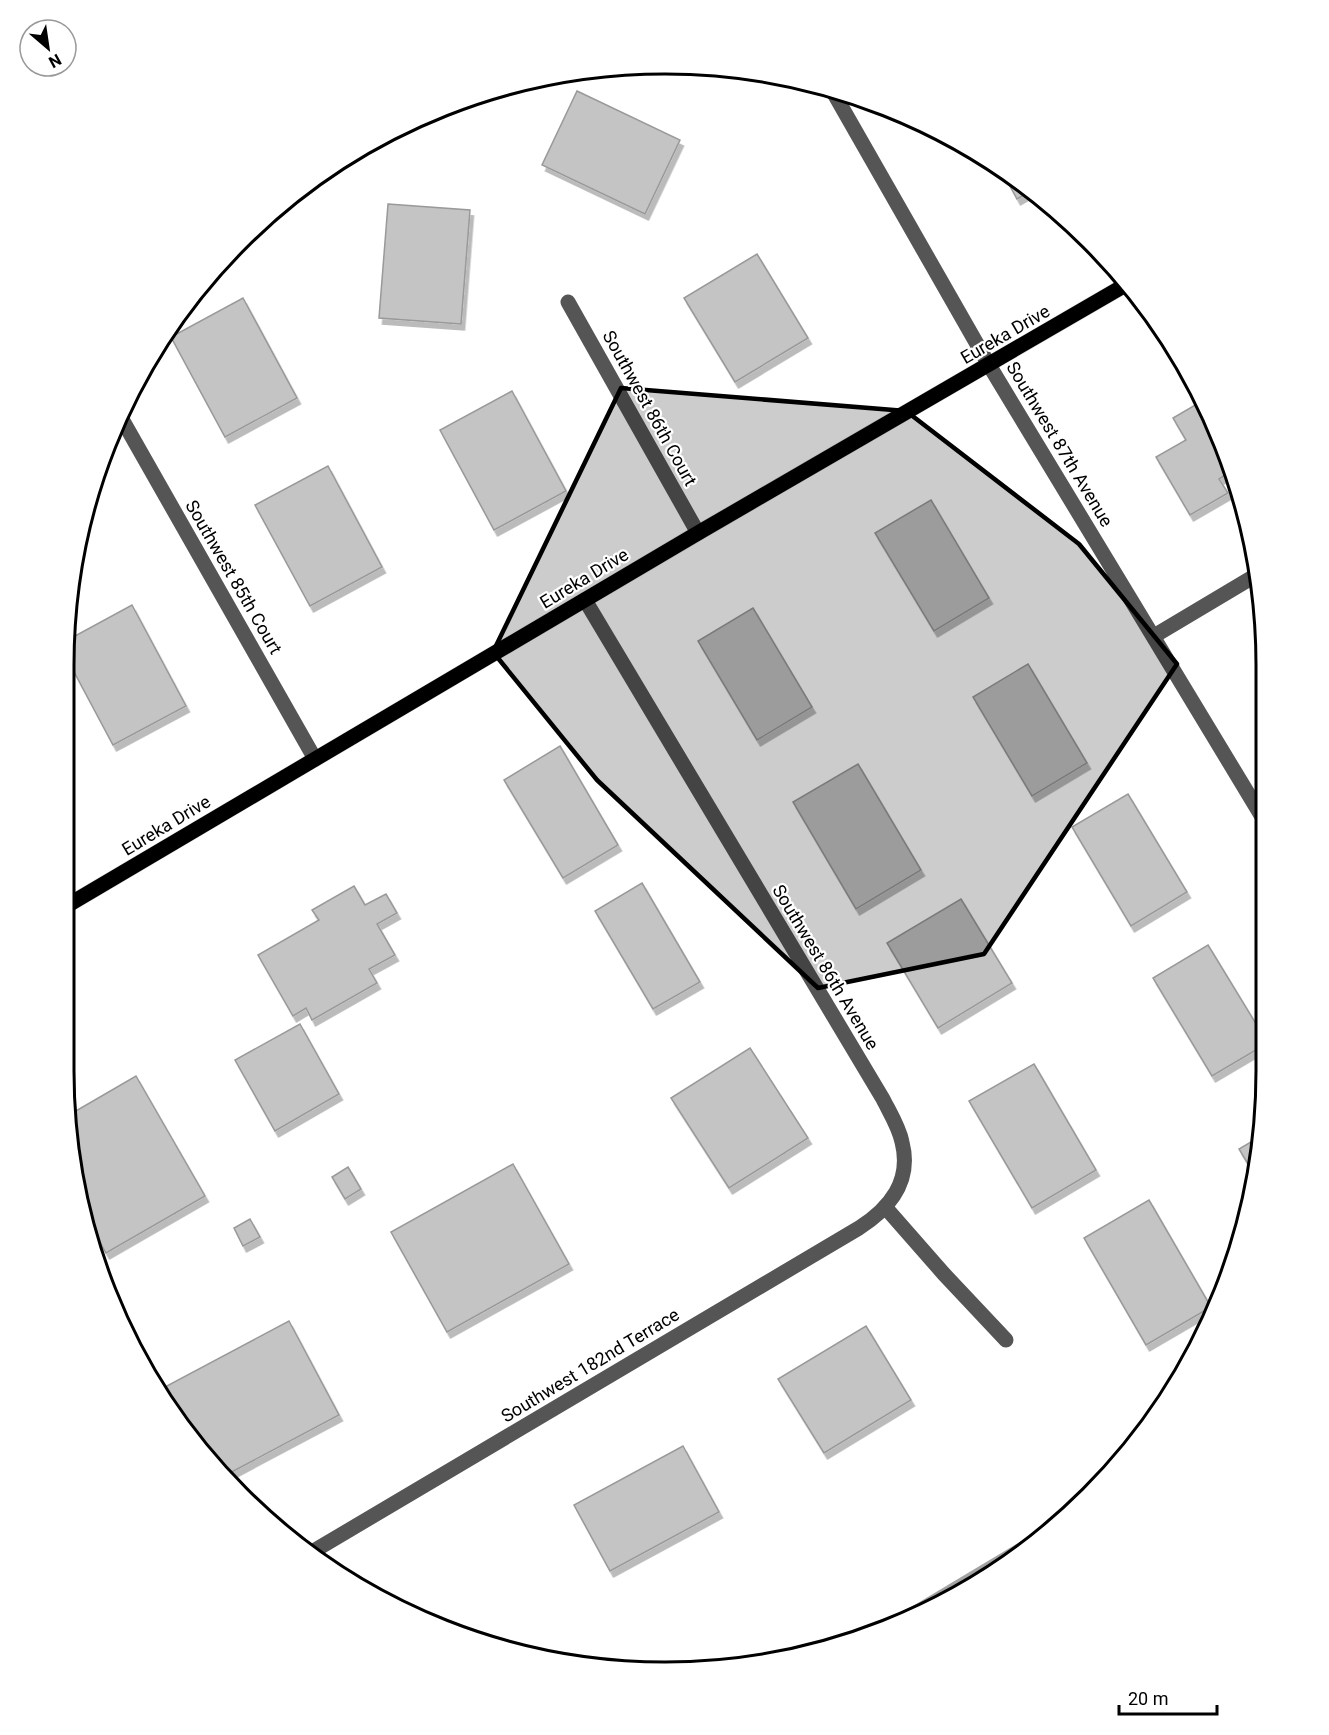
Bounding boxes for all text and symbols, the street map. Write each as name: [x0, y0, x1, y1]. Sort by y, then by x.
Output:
north arrow: [18, 18, 78, 78]
text: N: [45, 50, 65, 72]
street label: Eureka Drive: [957, 300, 1053, 368]
street label: Southwest 86th Court: [599, 327, 701, 489]
street label: Southwest 87th Avenue: [1002, 358, 1118, 530]
street label: Southwest 85th Court: [181, 496, 287, 658]
street label: Eureka Drive: [536, 543, 632, 613]
street label: Eureka Drive: [118, 790, 214, 860]
street label: Southwest 86th Avenue: [768, 881, 884, 1053]
street label: Southwest 182nd Terrace: [497, 1303, 683, 1427]
scale bar: [1119, 1678, 1216, 1716]
text: 20 m: [1128, 1688, 1168, 1709]

